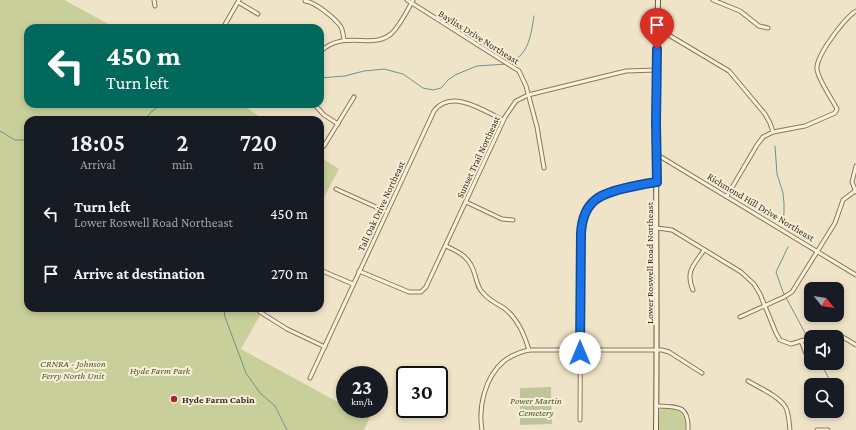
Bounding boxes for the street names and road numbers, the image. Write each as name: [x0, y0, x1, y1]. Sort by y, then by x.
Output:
street label: Bayliss Drive Northeast: [437, 8, 522, 67]
street label: Sunset Trail Northeast: [454, 114, 502, 200]
street label: Tall Oak Drive Northeast: [355, 158, 407, 253]
street label: Richmond Hill Drive Northeast: [705, 171, 817, 244]
street label: Lower Roswell Road Northeast: [644, 201, 655, 324]

